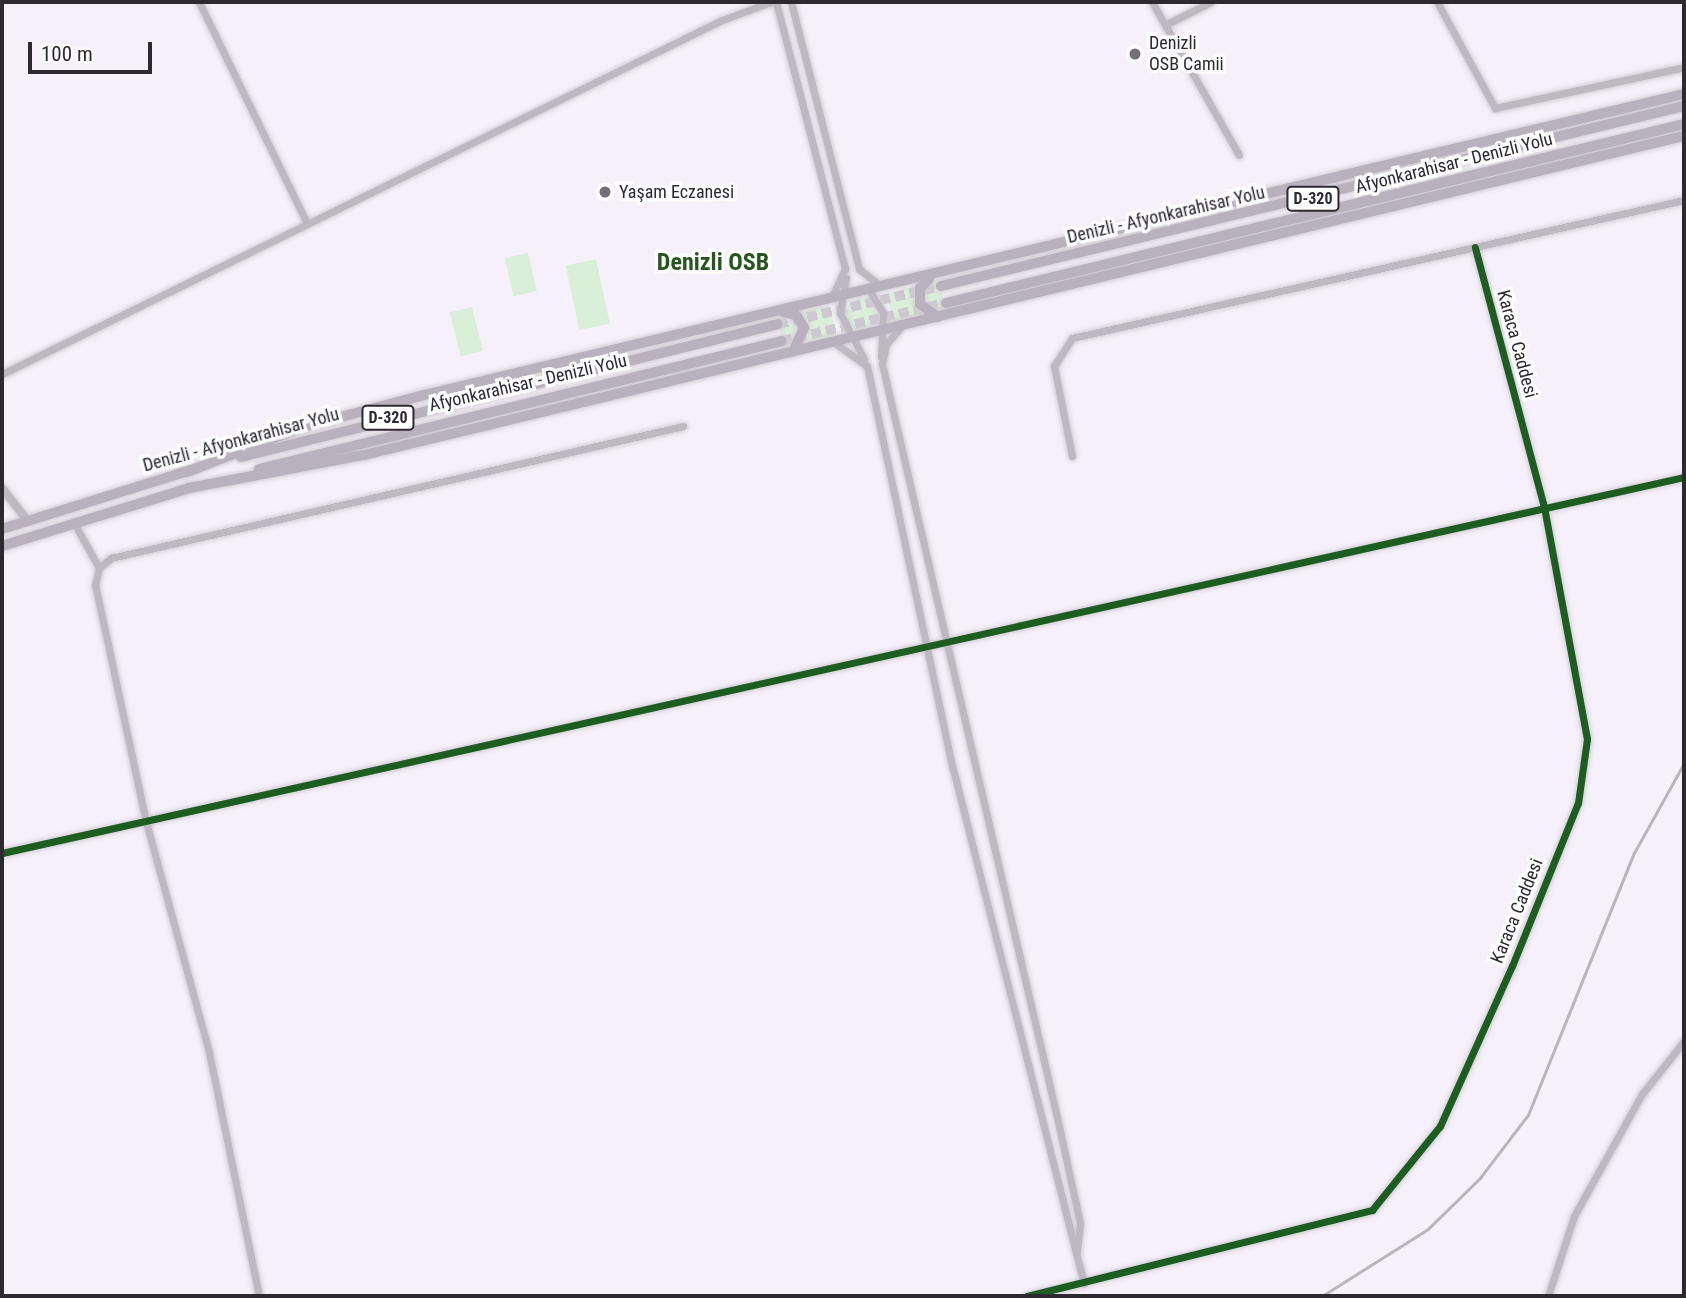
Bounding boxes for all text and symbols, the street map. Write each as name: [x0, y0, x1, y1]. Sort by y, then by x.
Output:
scale bar: [32, 28, 156, 72]
place label: Denizli OSB Camii: [1149, 33, 1224, 76]
text: 100 m: [41, 42, 93, 66]
marker: Denizli OSB Camii: [1127, 46, 1143, 62]
street label: Afyonkarahisar - Denizli Yolu: [1353, 128, 1555, 198]
place label: Yaşam Eczanesi: [619, 181, 734, 203]
street label: Denizli - Afyonkarahisar Yolu: [1065, 182, 1267, 248]
marker: Yaşam Eczanesi: [597, 184, 613, 200]
road number: D-320: [1285, 186, 1341, 211]
district label: Denizli OSB: [657, 249, 769, 277]
street label: Karaca Caddesi: [1492, 288, 1542, 400]
street label: Afyonkarahisar - Denizli Yolu: [427, 350, 629, 416]
street label: Denizli - Afyonkarahisar Yolu: [141, 403, 341, 477]
road number: D-320: [360, 406, 416, 430]
street label: Karaca Caddesi: [1486, 856, 1548, 966]

